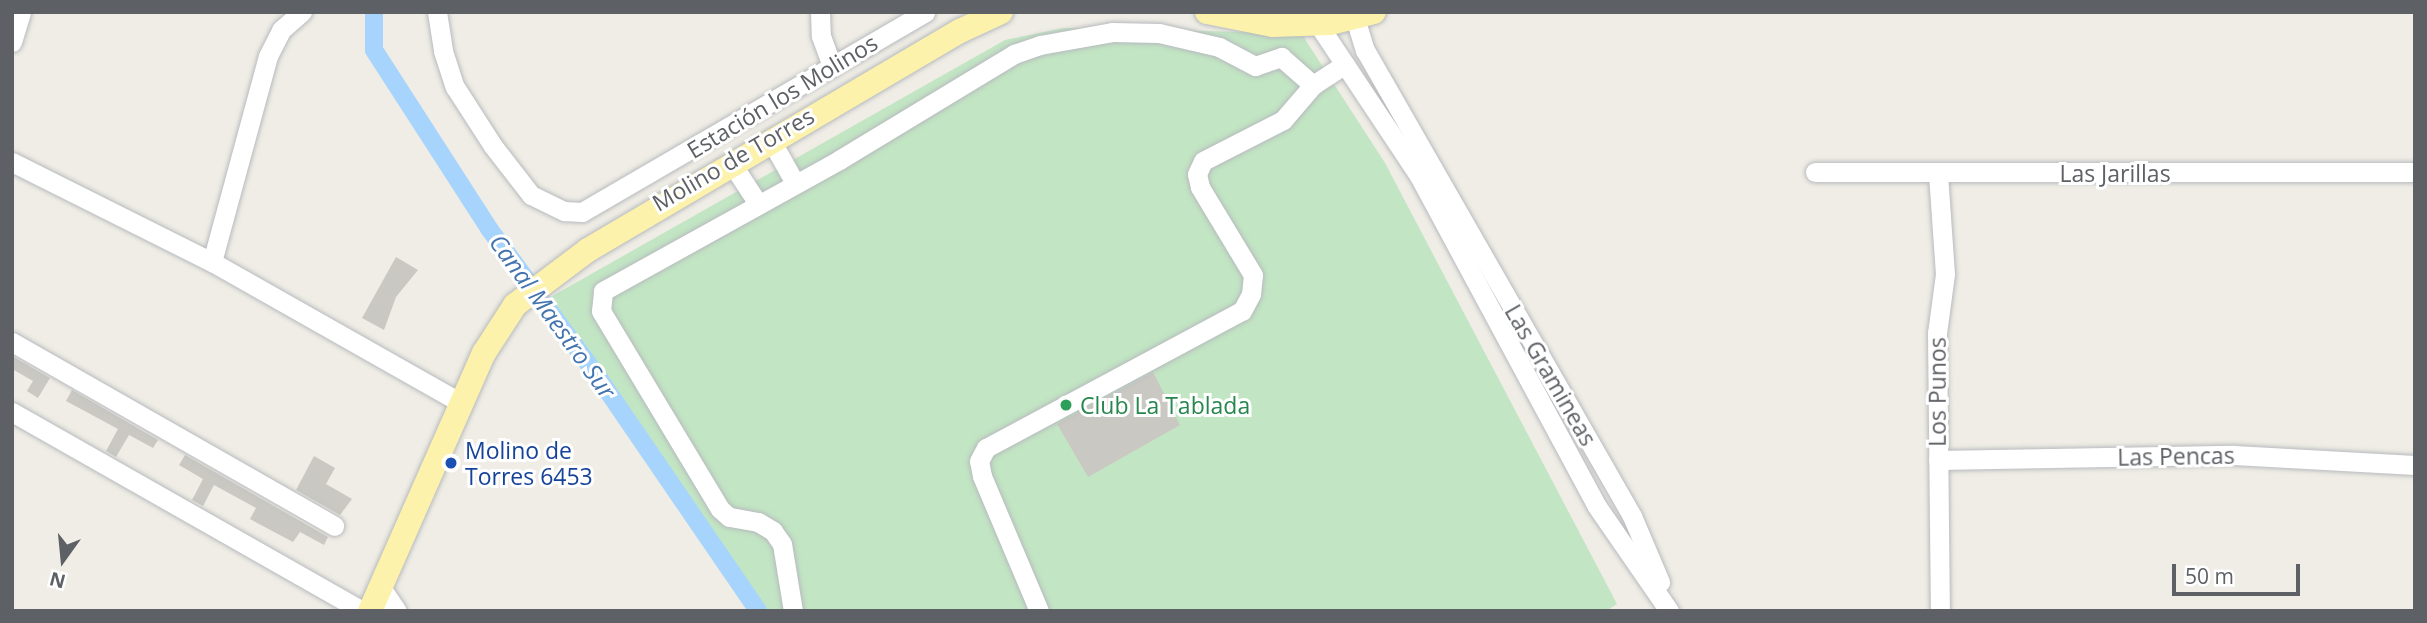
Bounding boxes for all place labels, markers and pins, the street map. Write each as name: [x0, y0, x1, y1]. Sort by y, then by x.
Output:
place label: Club La Tablada: [1080, 391, 1250, 419]
marker: Club La Tablada: [1058, 397, 1074, 413]
place label: Molino de Torres 6453: [465, 436, 593, 490]
marker: Molino de Torres 6453: [443, 455, 459, 471]

